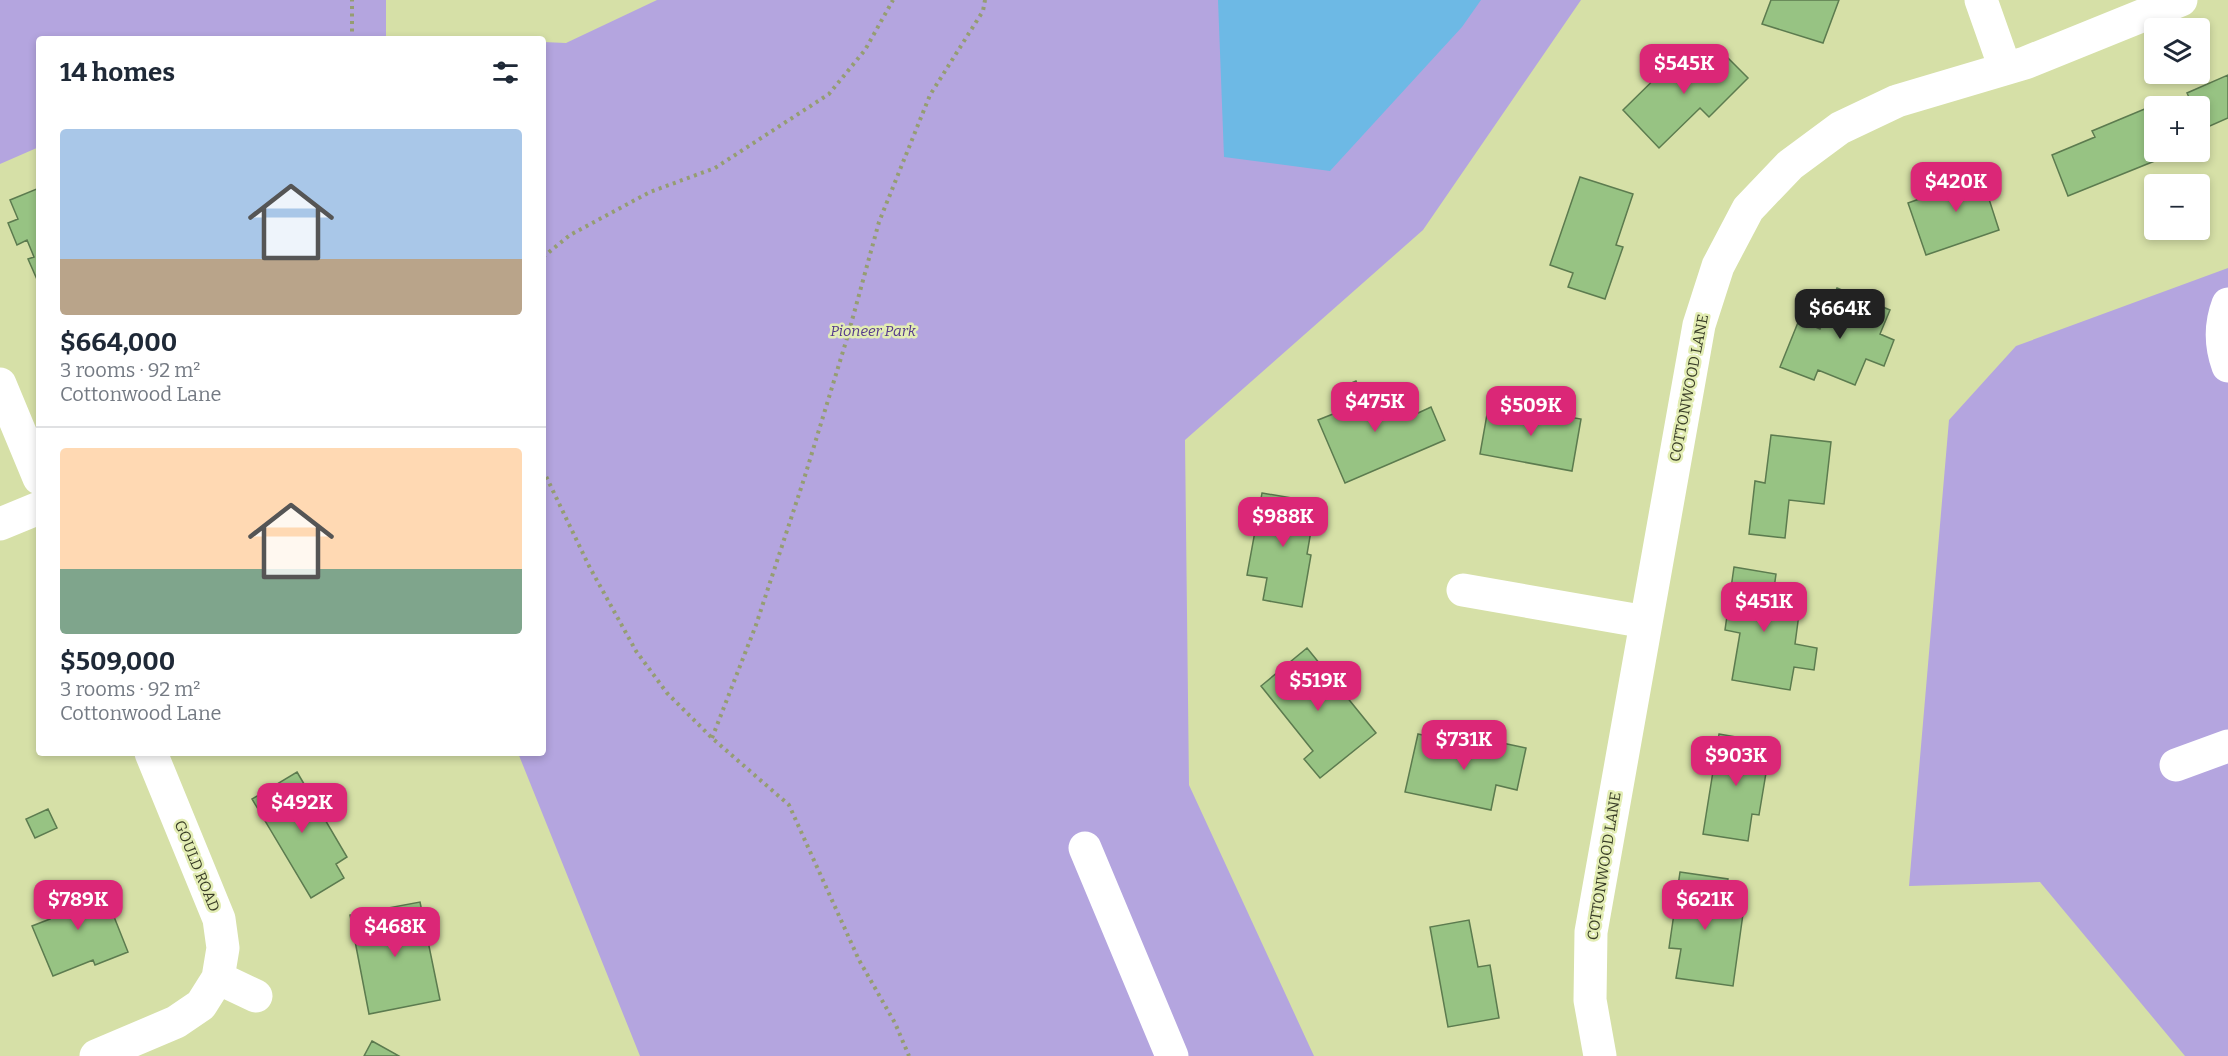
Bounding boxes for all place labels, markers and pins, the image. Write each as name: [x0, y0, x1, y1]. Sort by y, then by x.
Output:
pin: $545K: [1642, 44, 1726, 95]
pin: $420K: [1914, 162, 1998, 213]
pin: $664K: [1798, 289, 1882, 340]
pin: $475K: [1333, 382, 1417, 433]
pin: $509K: [1489, 386, 1573, 437]
pin: $988K: [1241, 497, 1325, 548]
pin: $451K: [1722, 582, 1806, 633]
pin: $519K: [1276, 661, 1360, 712]
pin: $731K: [1422, 720, 1506, 771]
pin: $903K: [1694, 736, 1778, 787]
pin: $492K: [260, 783, 344, 834]
pin: $789K: [36, 880, 120, 931]
pin: $621K: [1663, 880, 1747, 931]
pin: $468K: [353, 907, 437, 958]

